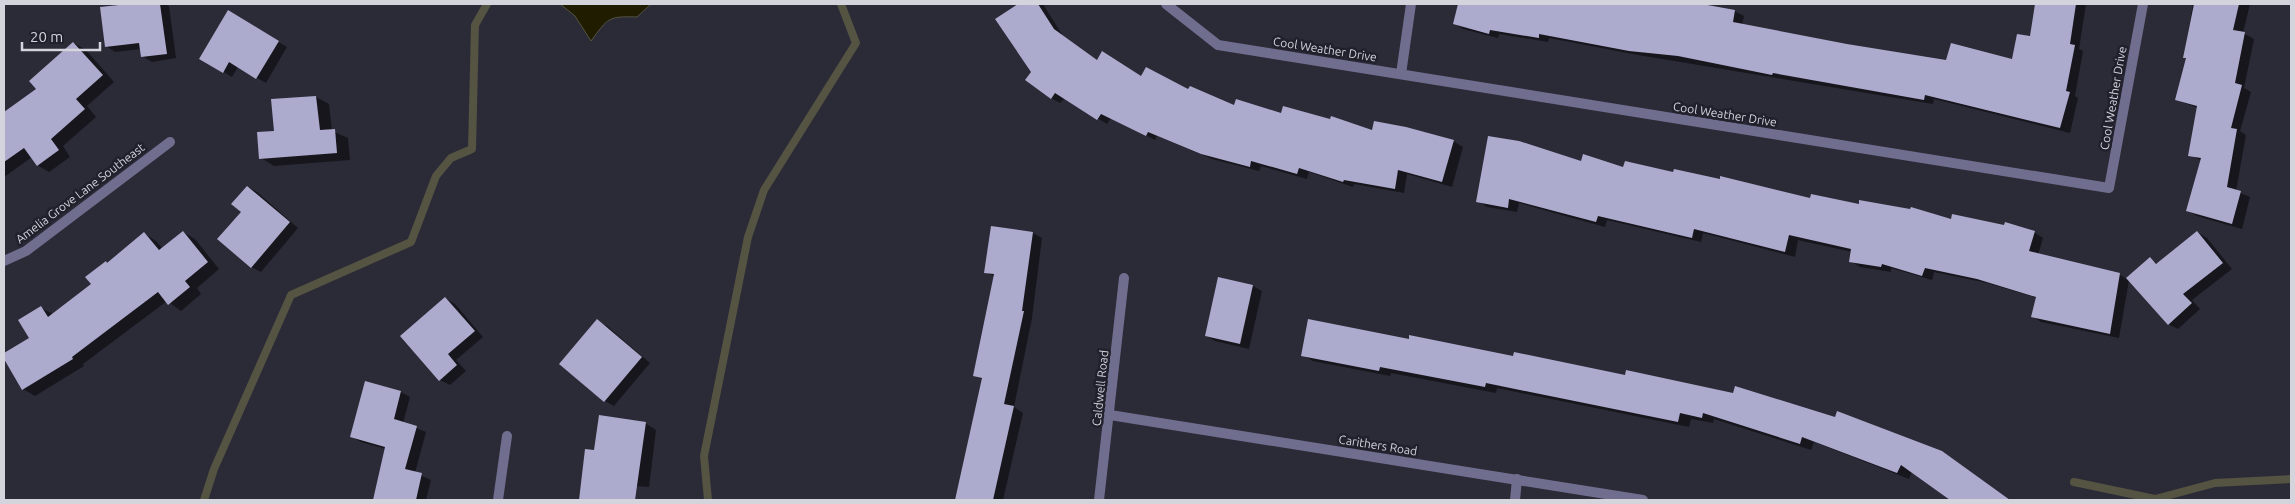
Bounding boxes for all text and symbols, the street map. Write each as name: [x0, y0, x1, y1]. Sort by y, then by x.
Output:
scale bar: [22, 20, 100, 52]
text: 20 m: [30, 28, 63, 45]
street label: Cool Weather Drive: [1272, 34, 1378, 64]
street label: Cool Weather Drive: [2097, 45, 2129, 151]
street label: Cool Weather Drive: [1672, 99, 1778, 129]
street label: Amelia Grove Lane Southeast: [13, 140, 147, 246]
street label: Caldwell Road: [1090, 349, 1110, 427]
street label: Carithers Road: [1338, 432, 1418, 458]

